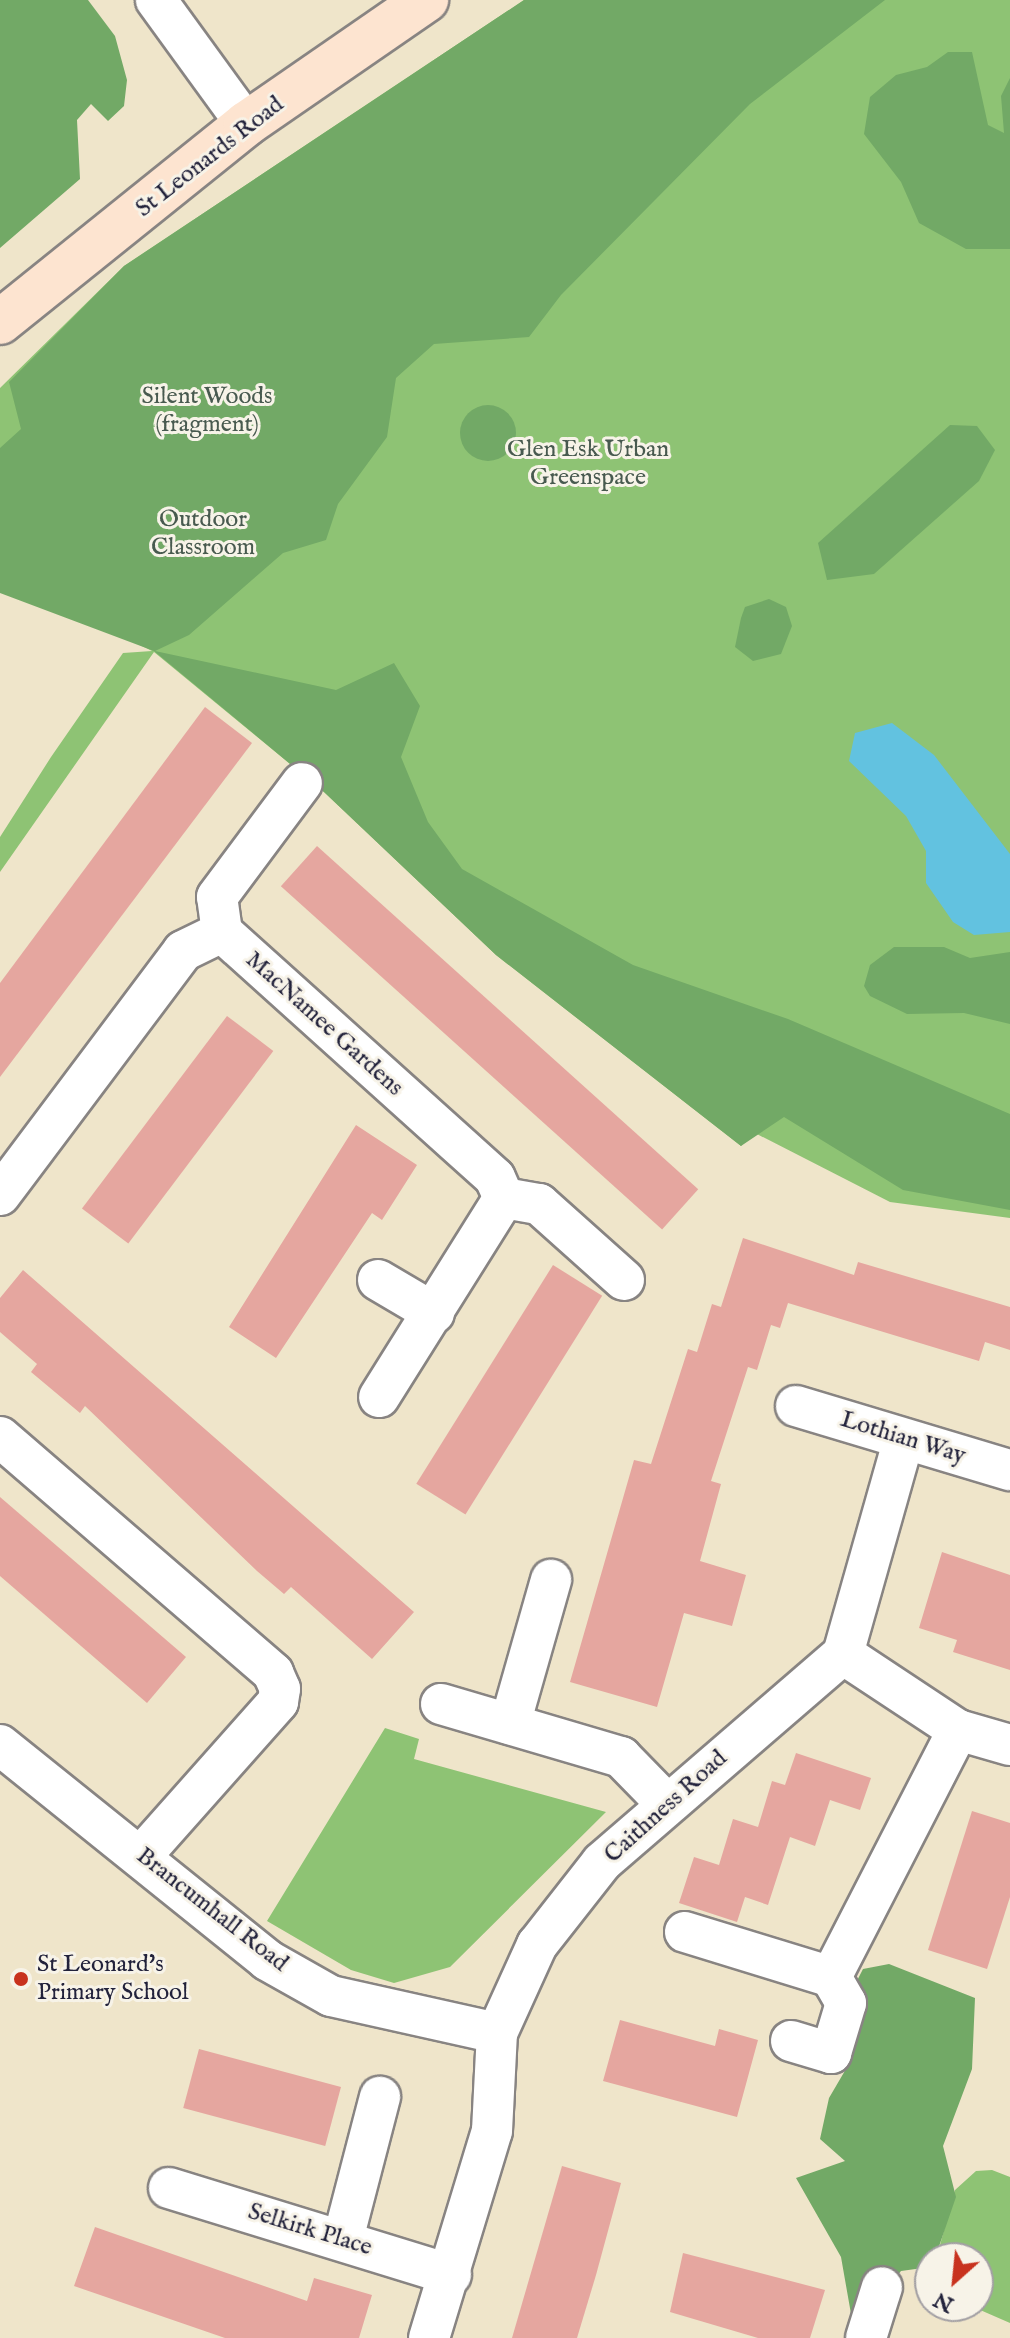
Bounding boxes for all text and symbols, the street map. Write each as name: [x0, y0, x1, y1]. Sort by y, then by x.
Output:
street label: St Leonards Road: [130, 90, 290, 224]
park label: Silent Woods (fragment): [141, 383, 273, 439]
park label: Glen Esk Urban Greenspace: [507, 436, 669, 492]
park label: Outdoor Classroom: [151, 506, 255, 562]
street label: MacNamee Gardens: [239, 946, 409, 1102]
street label: Lothian Way: [837, 1405, 969, 1471]
street label: Caithness Road: [599, 1744, 733, 1870]
street label: Brancumhall Road: [130, 1842, 294, 1978]
place label: St Leonard's Primary School: [37, 1951, 189, 2007]
marker: St Leonard's Primary School: [12, 1970, 30, 1988]
street label: Selkirk Place: [245, 2198, 375, 2262]
north arrow: [914, 2242, 994, 2322]
text: N: [929, 2285, 959, 2318]

